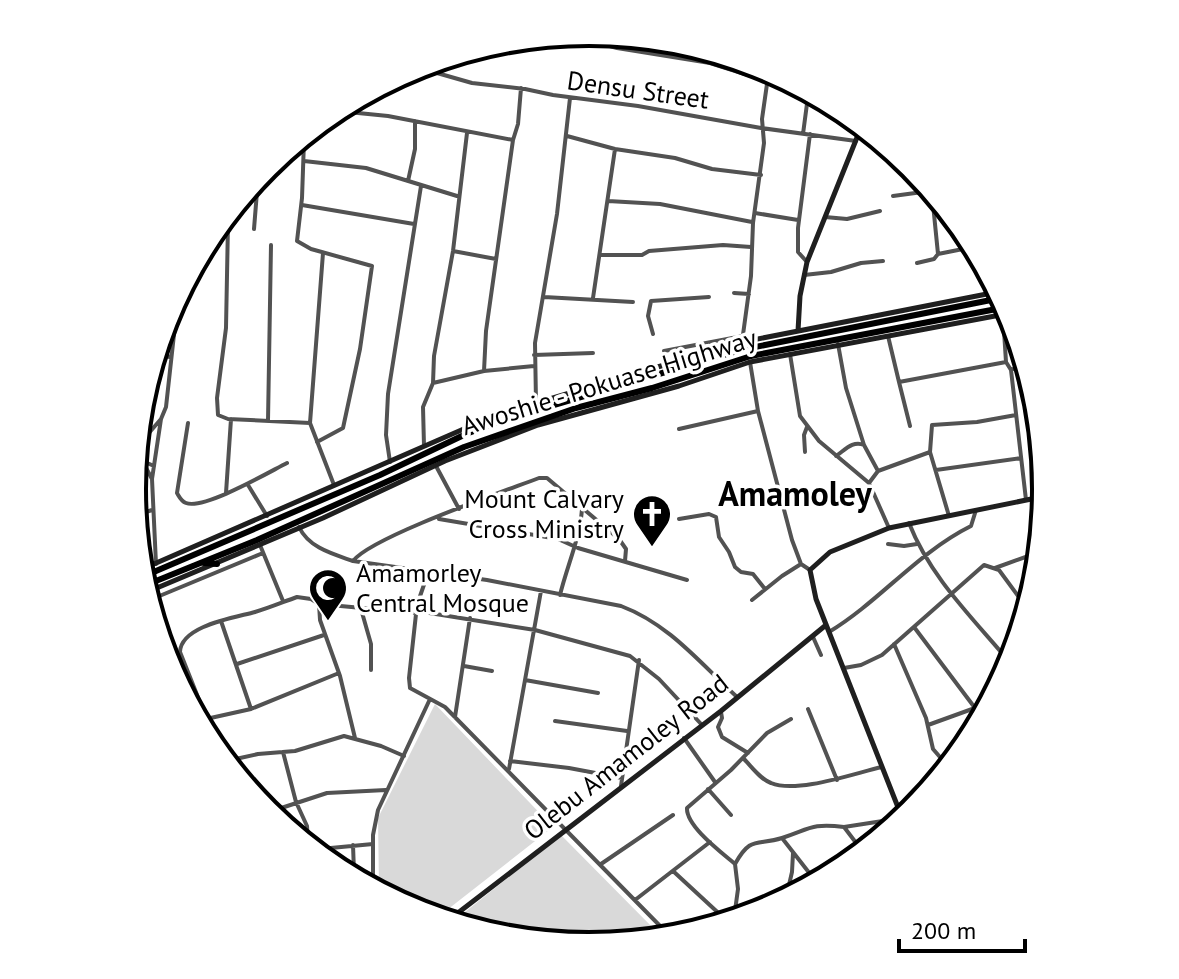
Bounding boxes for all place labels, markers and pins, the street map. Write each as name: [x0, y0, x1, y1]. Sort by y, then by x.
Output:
place label: Mount Calvary Cross Ministry: [464, 482, 624, 545]
church icon: Mount Calvary Cross Ministry: [631, 493, 673, 548]
place label: Amamorley Central Mosque: [356, 556, 529, 619]
mosque icon: Amamorley Central Mosque: [307, 567, 349, 622]

